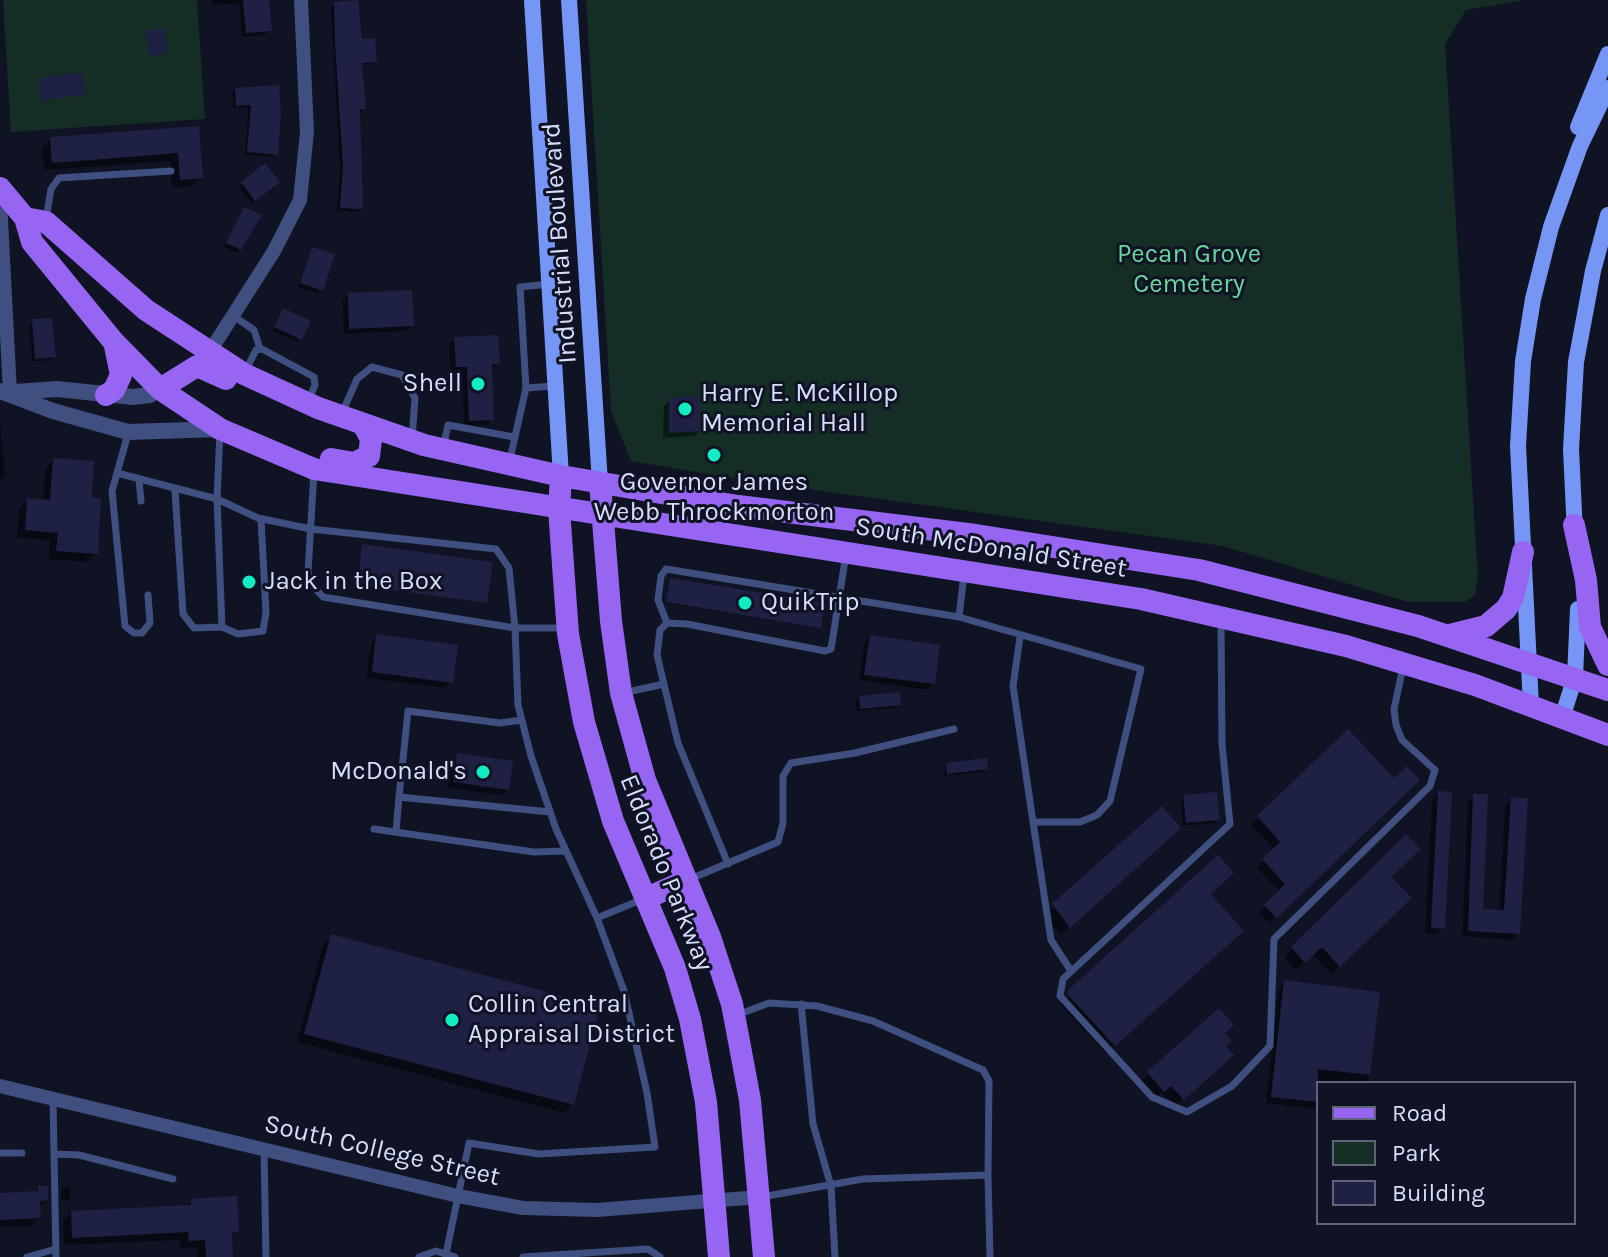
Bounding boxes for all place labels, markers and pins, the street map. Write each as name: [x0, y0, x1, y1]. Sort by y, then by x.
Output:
place label: Shell: [403, 368, 462, 400]
marker: Shell: [469, 375, 487, 393]
place label: Harry E. McKillop Memorial Hall: [701, 378, 898, 440]
marker: Harry E. McKillop Memorial Hall: [676, 400, 694, 418]
marker: Governor James Webb Throckmorton: [705, 446, 723, 464]
place label: Governor James Webb Throckmorton: [594, 467, 834, 528]
place label: Jack in the Box: [265, 566, 442, 598]
marker: Jack in the Box: [240, 573, 258, 591]
place label: QuikTrip: [761, 587, 860, 619]
marker: QuikTrip: [736, 594, 754, 612]
place label: McDonald's: [330, 756, 467, 788]
marker: McDonald's: [474, 763, 492, 781]
place label: Collin Central Appraisal District: [468, 989, 675, 1050]
marker: Collin Central Appraisal District: [443, 1011, 461, 1029]

